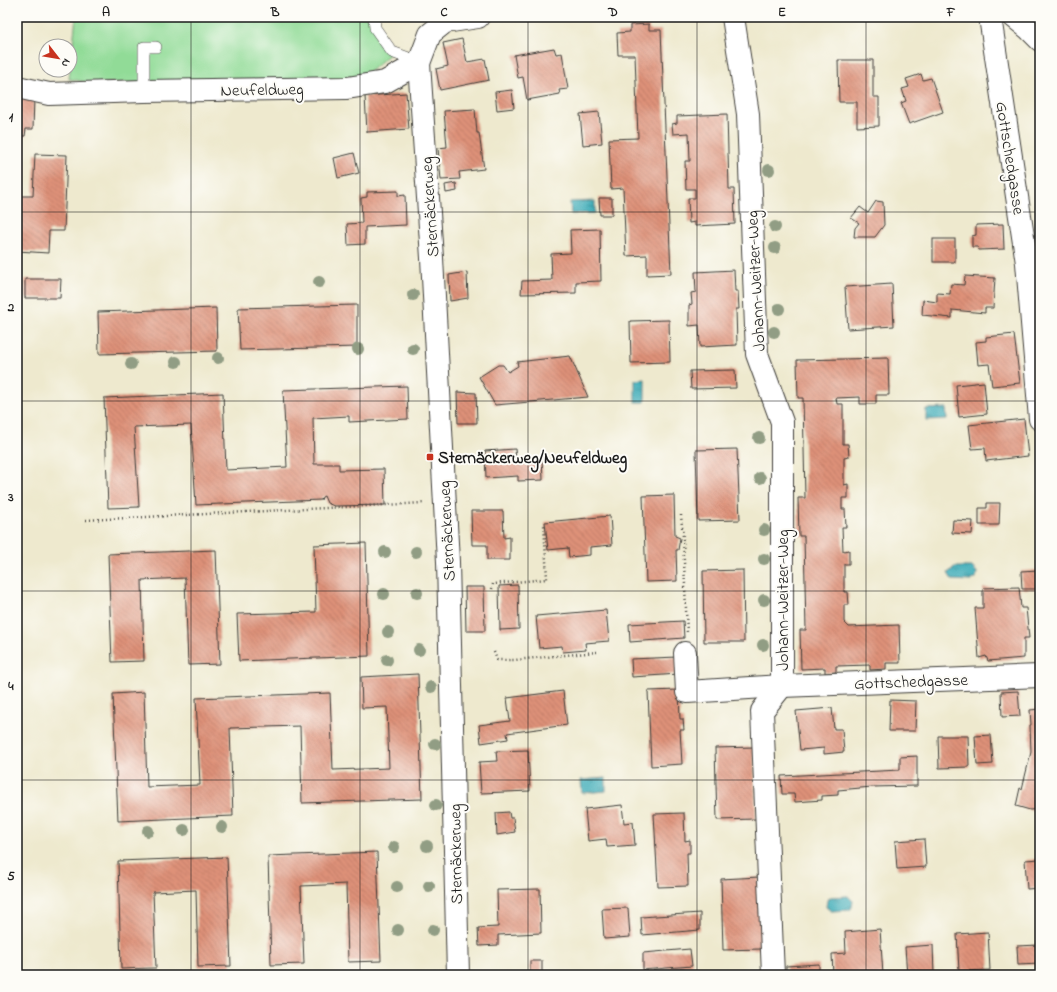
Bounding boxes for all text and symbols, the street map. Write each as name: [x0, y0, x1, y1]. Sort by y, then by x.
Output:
text: A: [102, 3, 110, 22]
text: B: [270, 3, 280, 22]
text: C: [440, 3, 448, 22]
text: D: [607, 3, 618, 22]
text: E: [778, 3, 786, 22]
text: F: [946, 3, 956, 22]
north arrow: [38, 38, 78, 78]
text: N: [57, 55, 74, 70]
street label: Neufeldweg: [220, 77, 304, 106]
street label: Gottschedgasse: [986, 100, 1031, 217]
text: 1: [9, 108, 14, 127]
street label: Sternäckerweg: [415, 156, 448, 258]
street label: Johann-Weitzer-Weg: [740, 210, 775, 352]
text: 2: [7, 298, 15, 317]
place label: Sternäckerweg/Neufeldweg: [438, 446, 628, 473]
marker: Sternäckerweg/Neufeldweg: [425, 452, 435, 462]
street label: Sternäckerweg: [432, 480, 465, 582]
text: 3: [7, 488, 14, 507]
street label: Johann-Weitzer-Weg: [771, 529, 798, 671]
street label: Gottschedgasse: [854, 668, 969, 699]
text: 4: [7, 677, 14, 696]
street label: Sternäckerweg: [443, 803, 472, 905]
text: 5: [7, 867, 15, 886]

